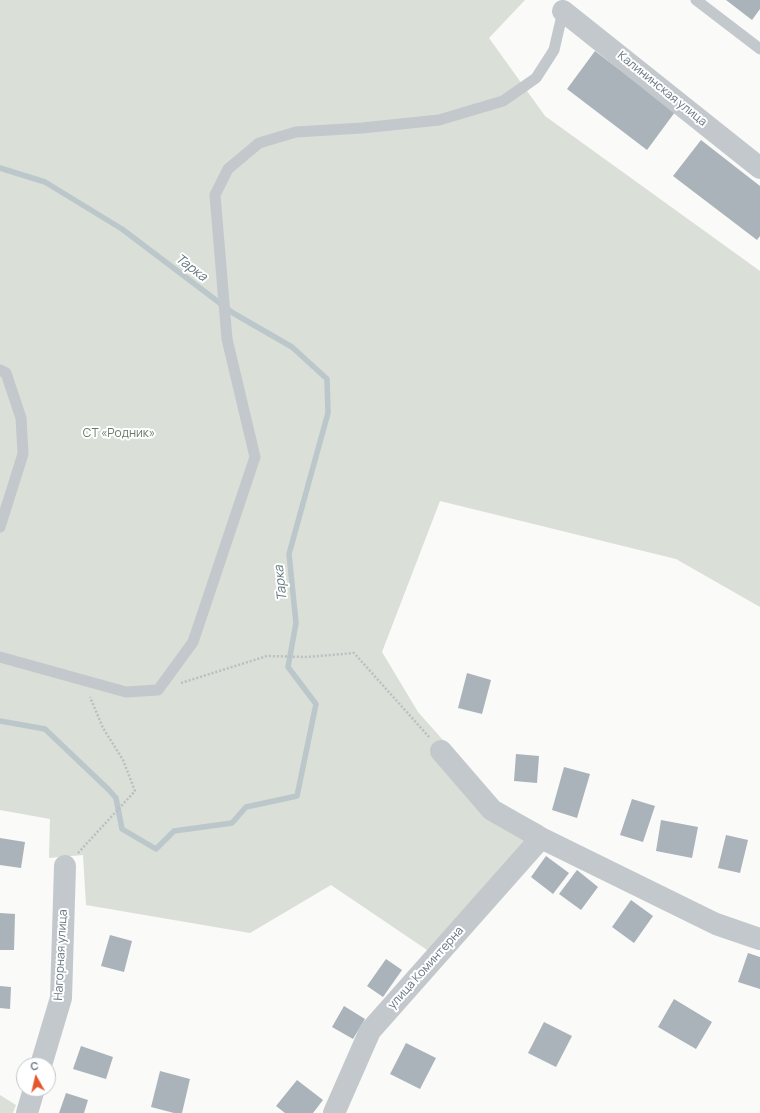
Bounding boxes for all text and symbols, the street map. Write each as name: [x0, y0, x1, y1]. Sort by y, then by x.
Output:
street label: Калининская улица: [614, 49, 710, 129]
water label: Тарка: [172, 251, 210, 285]
park label: СТ «Родник»: [83, 427, 155, 441]
water label: Тарка: [271, 565, 291, 601]
street label: Нагорная улица: [51, 909, 71, 1001]
street label: улица Коминтерна: [385, 924, 467, 1012]
north arrow: [16, 1057, 56, 1097]
text: С: [29, 1058, 39, 1074]

